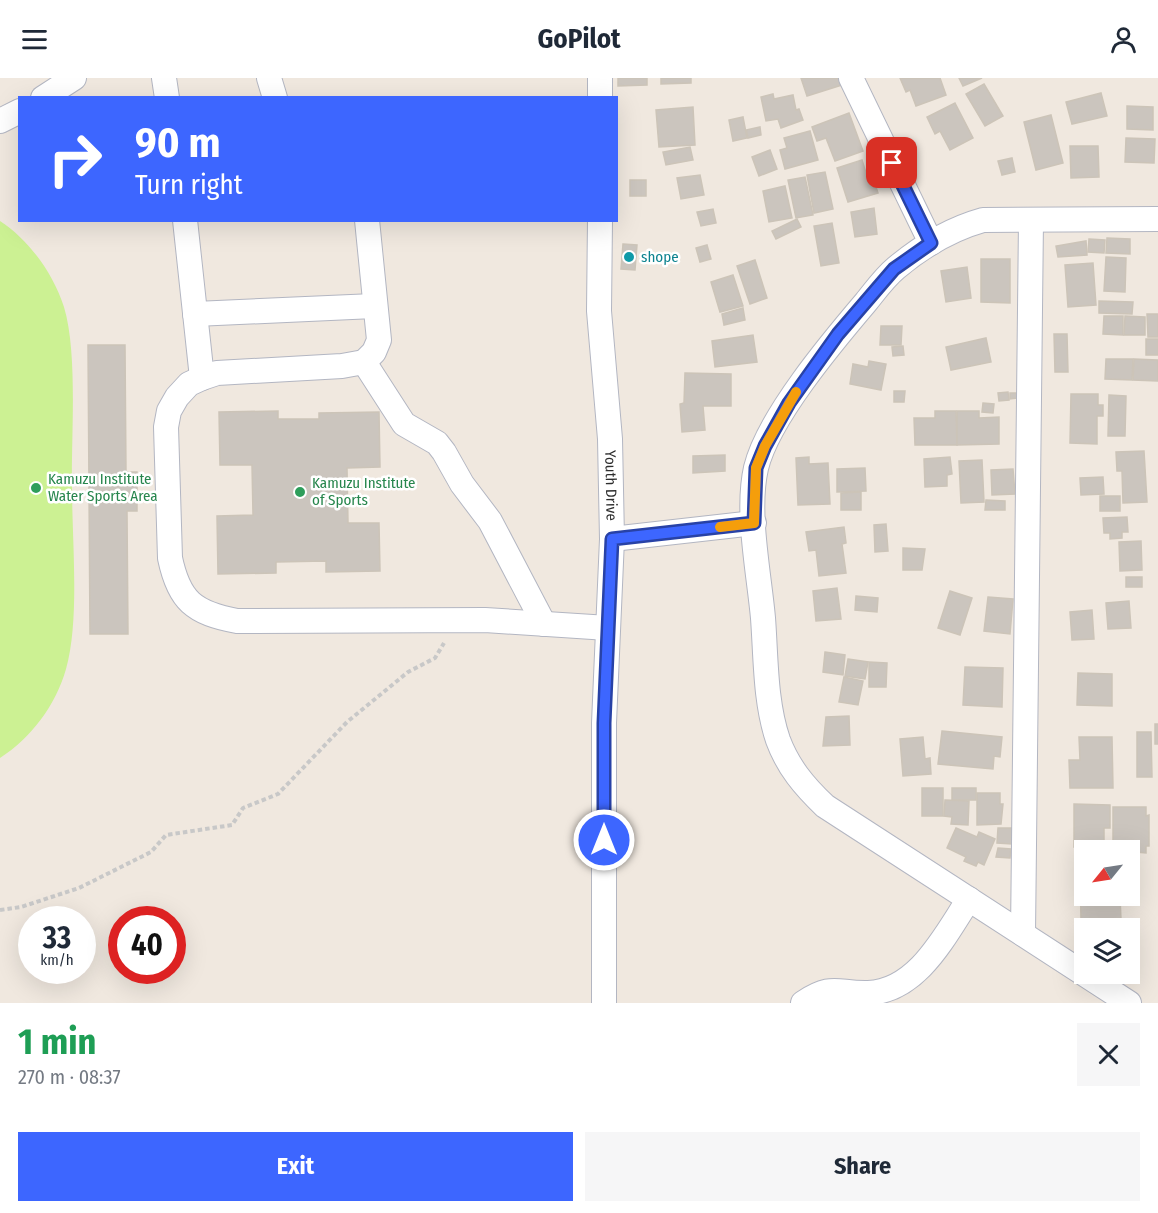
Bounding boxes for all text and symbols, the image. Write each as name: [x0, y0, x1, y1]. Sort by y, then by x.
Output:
icon: menu: [18, 23, 51, 56]
text: GoPilot: [537, 23, 621, 55]
icon: person: [1107, 23, 1140, 56]
text: 90 m: [135, 118, 220, 168]
icon: right: [36, 120, 114, 198]
pin: [866, 137, 917, 188]
icon: arrive: [875, 146, 908, 179]
text: Turn right: [135, 169, 243, 201]
place label: shope: [641, 248, 679, 266]
marker: shope: [622, 250, 636, 264]
street label: Youth Drive: [601, 450, 621, 521]
place label: Kamuzu Institute Water Sports Area: [48, 470, 158, 505]
place label: Kamuzu Institute of Sports: [312, 474, 416, 509]
marker: Kamuzu Institute Water Sports Area: [29, 481, 43, 495]
marker: Kamuzu Institute of Sports: [293, 485, 307, 499]
position arrow: [572, 808, 636, 872]
north arrow: [1074, 840, 1140, 906]
map controls: [1074, 840, 1140, 984]
speed limit sign: 40: [108, 906, 186, 984]
button: layers: [1074, 918, 1140, 984]
text: 33: [43, 920, 71, 956]
text: km/h: [40, 951, 74, 969]
text: 1 min: [18, 1020, 96, 1064]
button: close: [1077, 1023, 1140, 1086]
text: 270 m · 08:37: [18, 1065, 121, 1089]
button: Exit: [18, 1132, 573, 1201]
button: Share: [585, 1132, 1140, 1201]

